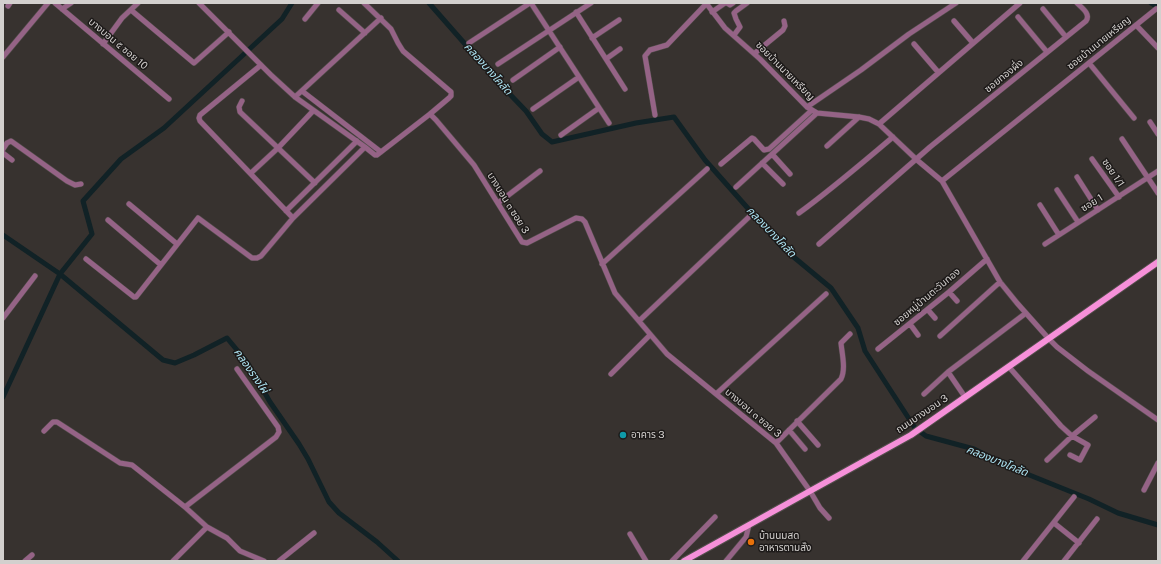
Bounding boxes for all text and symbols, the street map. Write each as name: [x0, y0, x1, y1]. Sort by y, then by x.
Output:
street label: ซอยบ้านนายเหรียญ: [1065, 14, 1133, 72]
street label: บางบอน ๕ ซอย 10: [86, 16, 150, 72]
street label: ซอยบ้านนายเหรียญ: [753, 39, 817, 103]
water label: คลองบางโคลัด: [461, 40, 515, 98]
street label: ซอยทองผึ่ง: [982, 57, 1026, 95]
street label: ซอย 1/1: [1099, 157, 1127, 189]
street label: บางบอน ๓ ซอย 3: [484, 170, 532, 236]
street label: ซอย 1: [1079, 192, 1105, 214]
water label: คลองบางโคลัด: [744, 204, 798, 260]
street label: ซอยหมู่บ้านตะวันทอง: [891, 266, 963, 328]
water label: คลองรางไผ่: [231, 346, 271, 396]
street label: บางบอน ๓ ซอย 3: [722, 386, 784, 440]
street label: ถนนบางบอน 3: [894, 392, 950, 436]
place label: อาคาร 3: [631, 429, 665, 441]
marker: อาคาร 3: [618, 430, 628, 440]
water label: คลองบางโคลัด: [964, 443, 1030, 479]
place label: บ้านนมสด อาหารตามสั่ง: [759, 530, 811, 554]
marker: บ้านนมสด อาหารตามสั่ง: [746, 537, 756, 547]

